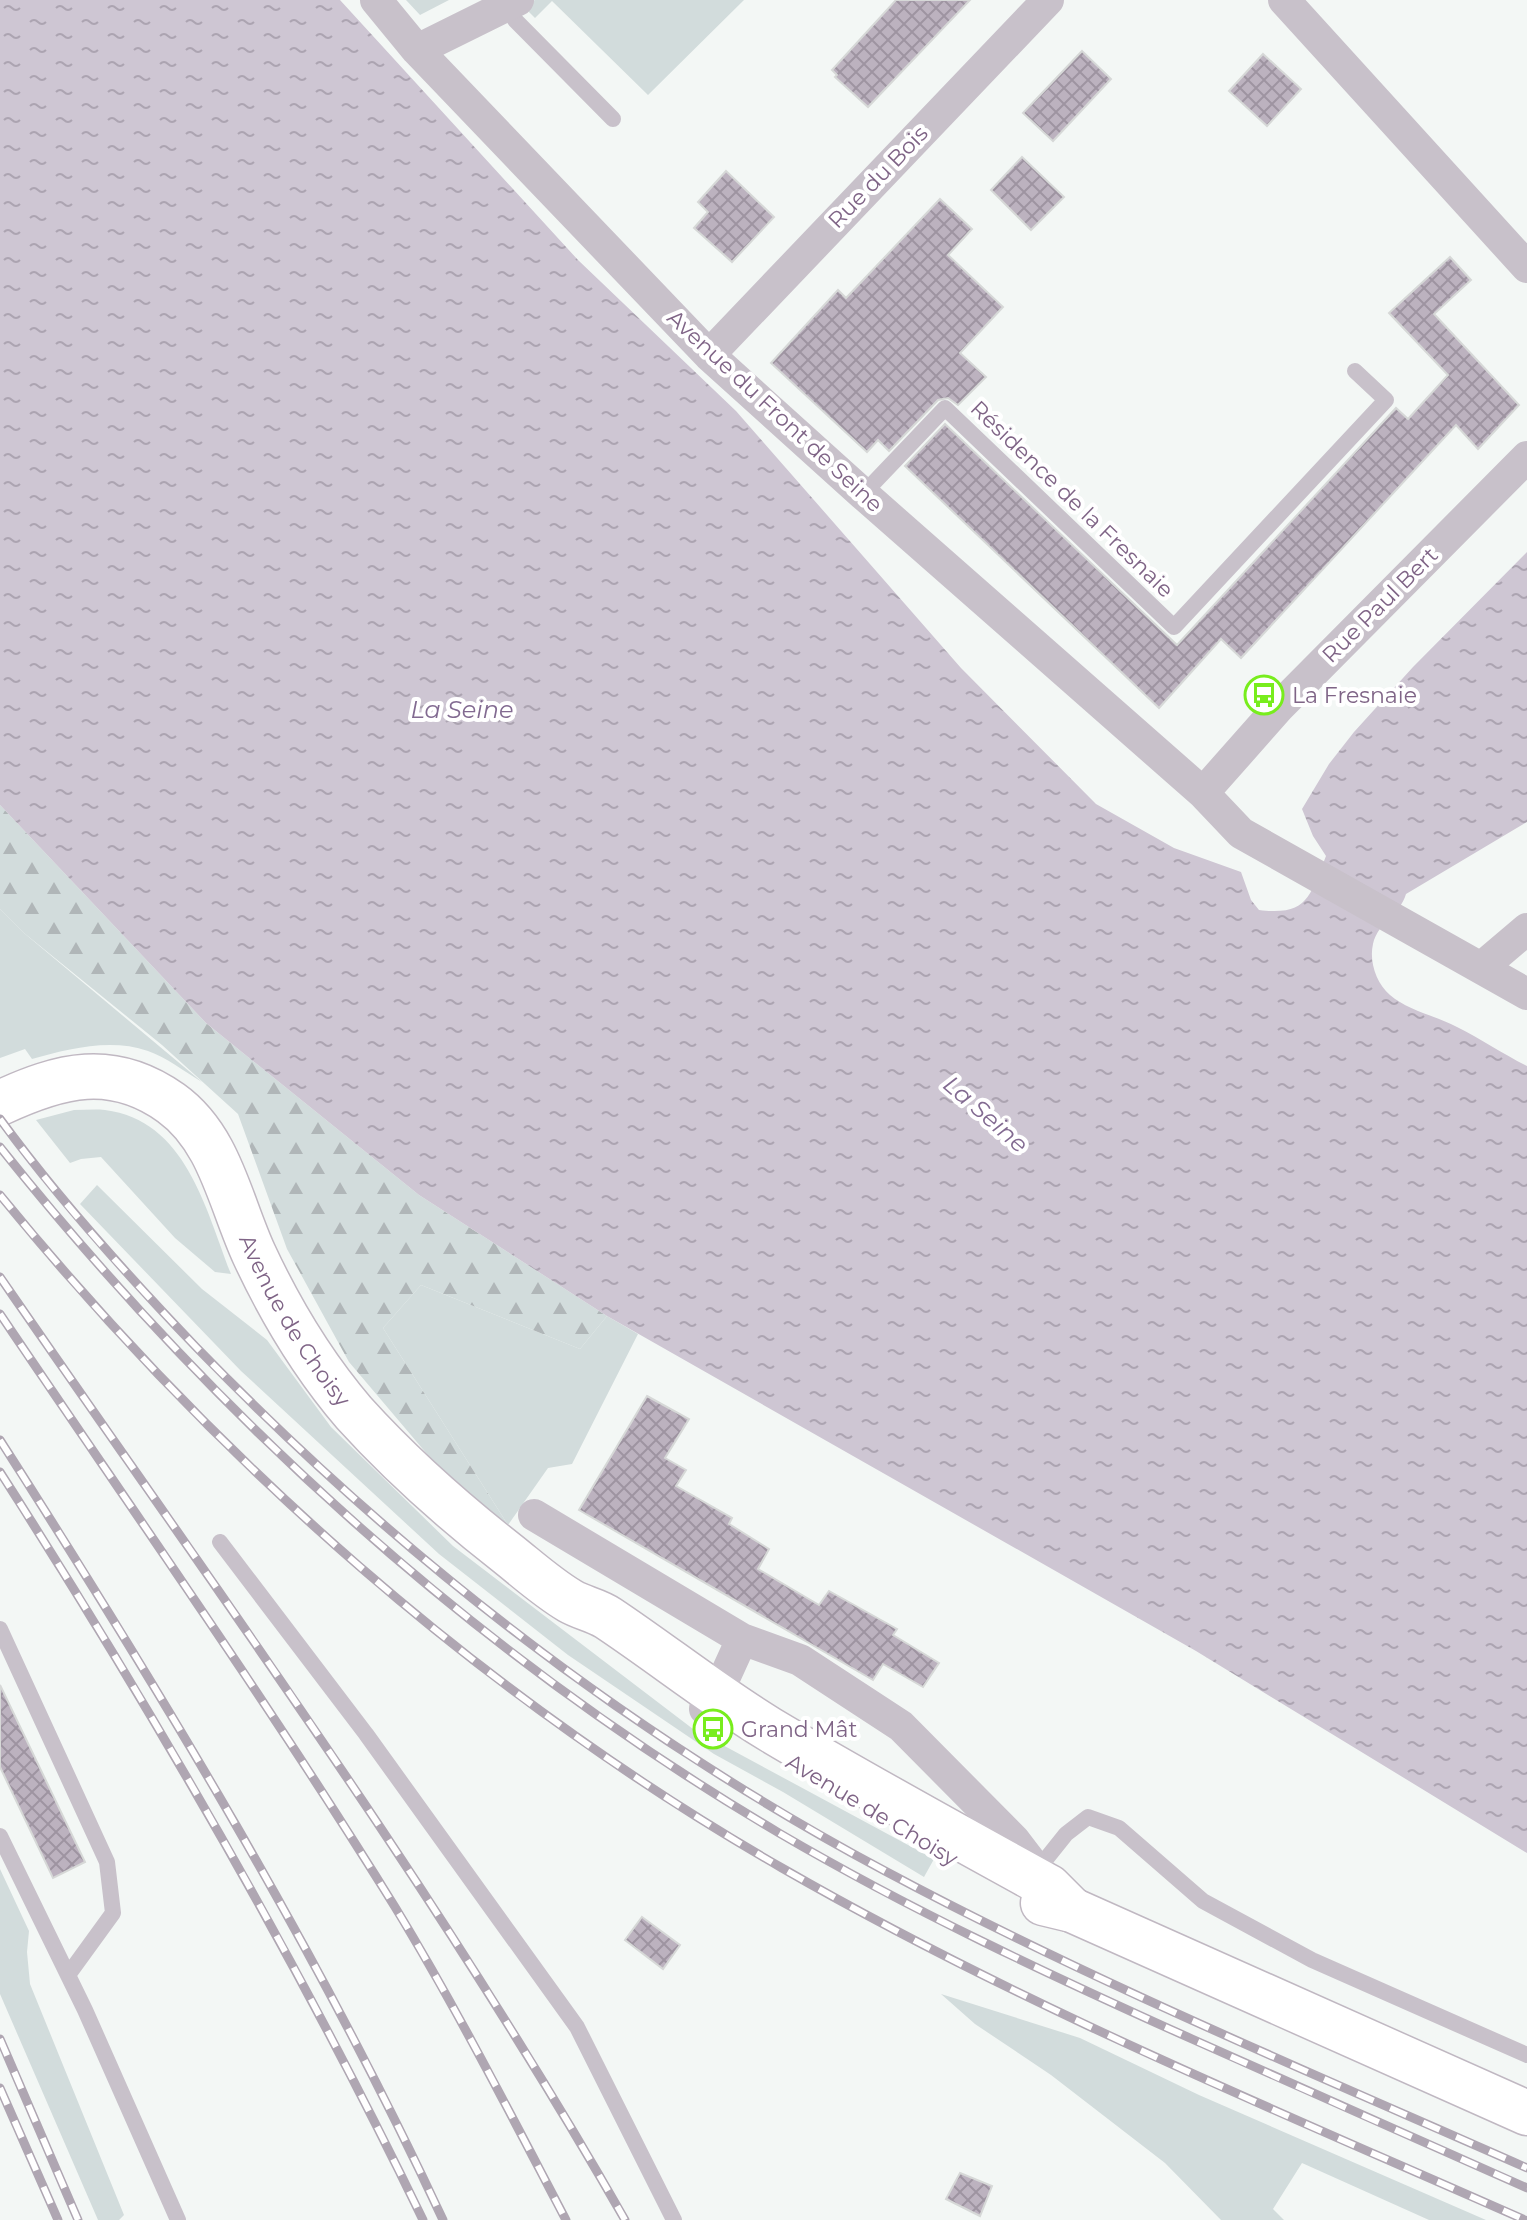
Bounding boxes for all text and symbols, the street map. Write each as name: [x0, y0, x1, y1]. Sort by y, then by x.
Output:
street label: Rue du Bois: [822, 120, 934, 234]
street label: Avenue du Front de Seine: [662, 304, 888, 518]
street label: Résidence de la Fresnaie: [965, 395, 1179, 603]
street label: Rue Paul Bert: [1316, 541, 1444, 669]
bus stop icon: La Fresnaie: [1243, 674, 1285, 716]
place label: La Fresnaie: [1292, 682, 1417, 709]
water label: La Seine: [411, 695, 513, 724]
water label: La Seine: [938, 1069, 1034, 1159]
street label: Avenue de Choisy: [234, 1231, 356, 1412]
bus stop icon: Grand Mât: [692, 1708, 734, 1750]
place label: Grand Mât: [741, 1716, 857, 1743]
street label: Avenue de Choisy: [781, 1748, 963, 1872]

